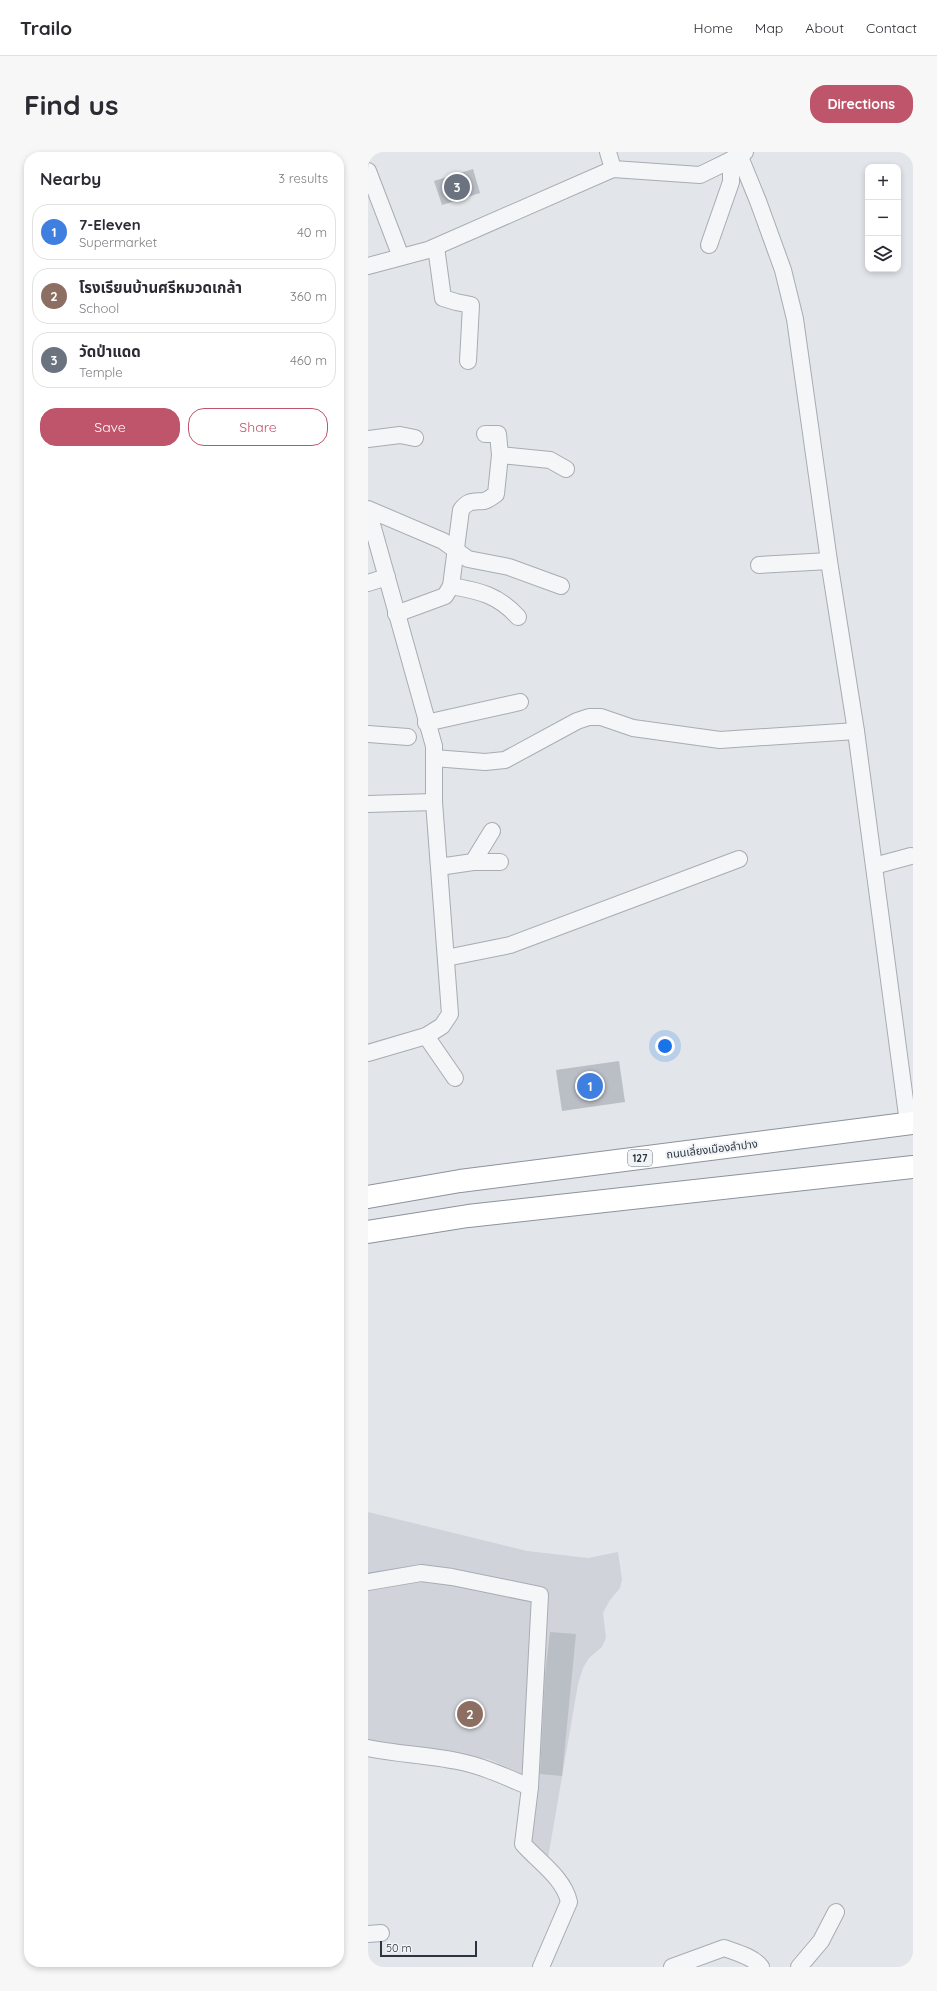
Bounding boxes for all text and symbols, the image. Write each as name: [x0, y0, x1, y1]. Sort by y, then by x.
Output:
text: Trailo: [20, 16, 72, 40]
text: Home: [694, 19, 733, 37]
text: Map: [755, 19, 783, 37]
text: About: [805, 19, 844, 37]
text: Contact: [866, 19, 917, 37]
button: Directions: [810, 85, 913, 123]
text: Find us: [24, 87, 118, 122]
map controls: [865, 164, 901, 272]
button: +: [865, 164, 901, 200]
text: Nearby: [40, 168, 101, 189]
text: 3 results: [278, 170, 328, 186]
pin: 3: [444, 172, 470, 202]
button: −: [865, 200, 901, 236]
text: 7-Eleven: [79, 215, 141, 234]
text: 1: [51, 224, 57, 240]
text: 40 m: [297, 224, 327, 240]
text: Supermarket: [79, 234, 157, 250]
button: layers: [865, 236, 901, 272]
text: โรงเรียนบ้านศรีหมวดเกล้า: [79, 278, 242, 297]
text: 2: [50, 288, 58, 304]
text: 360 m: [290, 288, 327, 304]
text: School: [79, 300, 119, 316]
text: วัดป่าแดด: [79, 342, 141, 361]
text: 3: [51, 352, 57, 368]
text: 460 m: [290, 352, 327, 368]
text: Temple: [79, 364, 123, 380]
button: Save: [40, 408, 180, 446]
button: Share: [188, 408, 328, 446]
your location: [655, 1036, 675, 1056]
pin: 1: [577, 1071, 603, 1101]
street label: ถนนเลี่ยงเมืองลำปาง: [665, 1135, 759, 1162]
road number: 127: [628, 1150, 652, 1166]
pin: 2: [457, 1699, 483, 1729]
scale bar: [380, 1939, 477, 1958]
text: 50 m: [386, 1941, 412, 1955]

